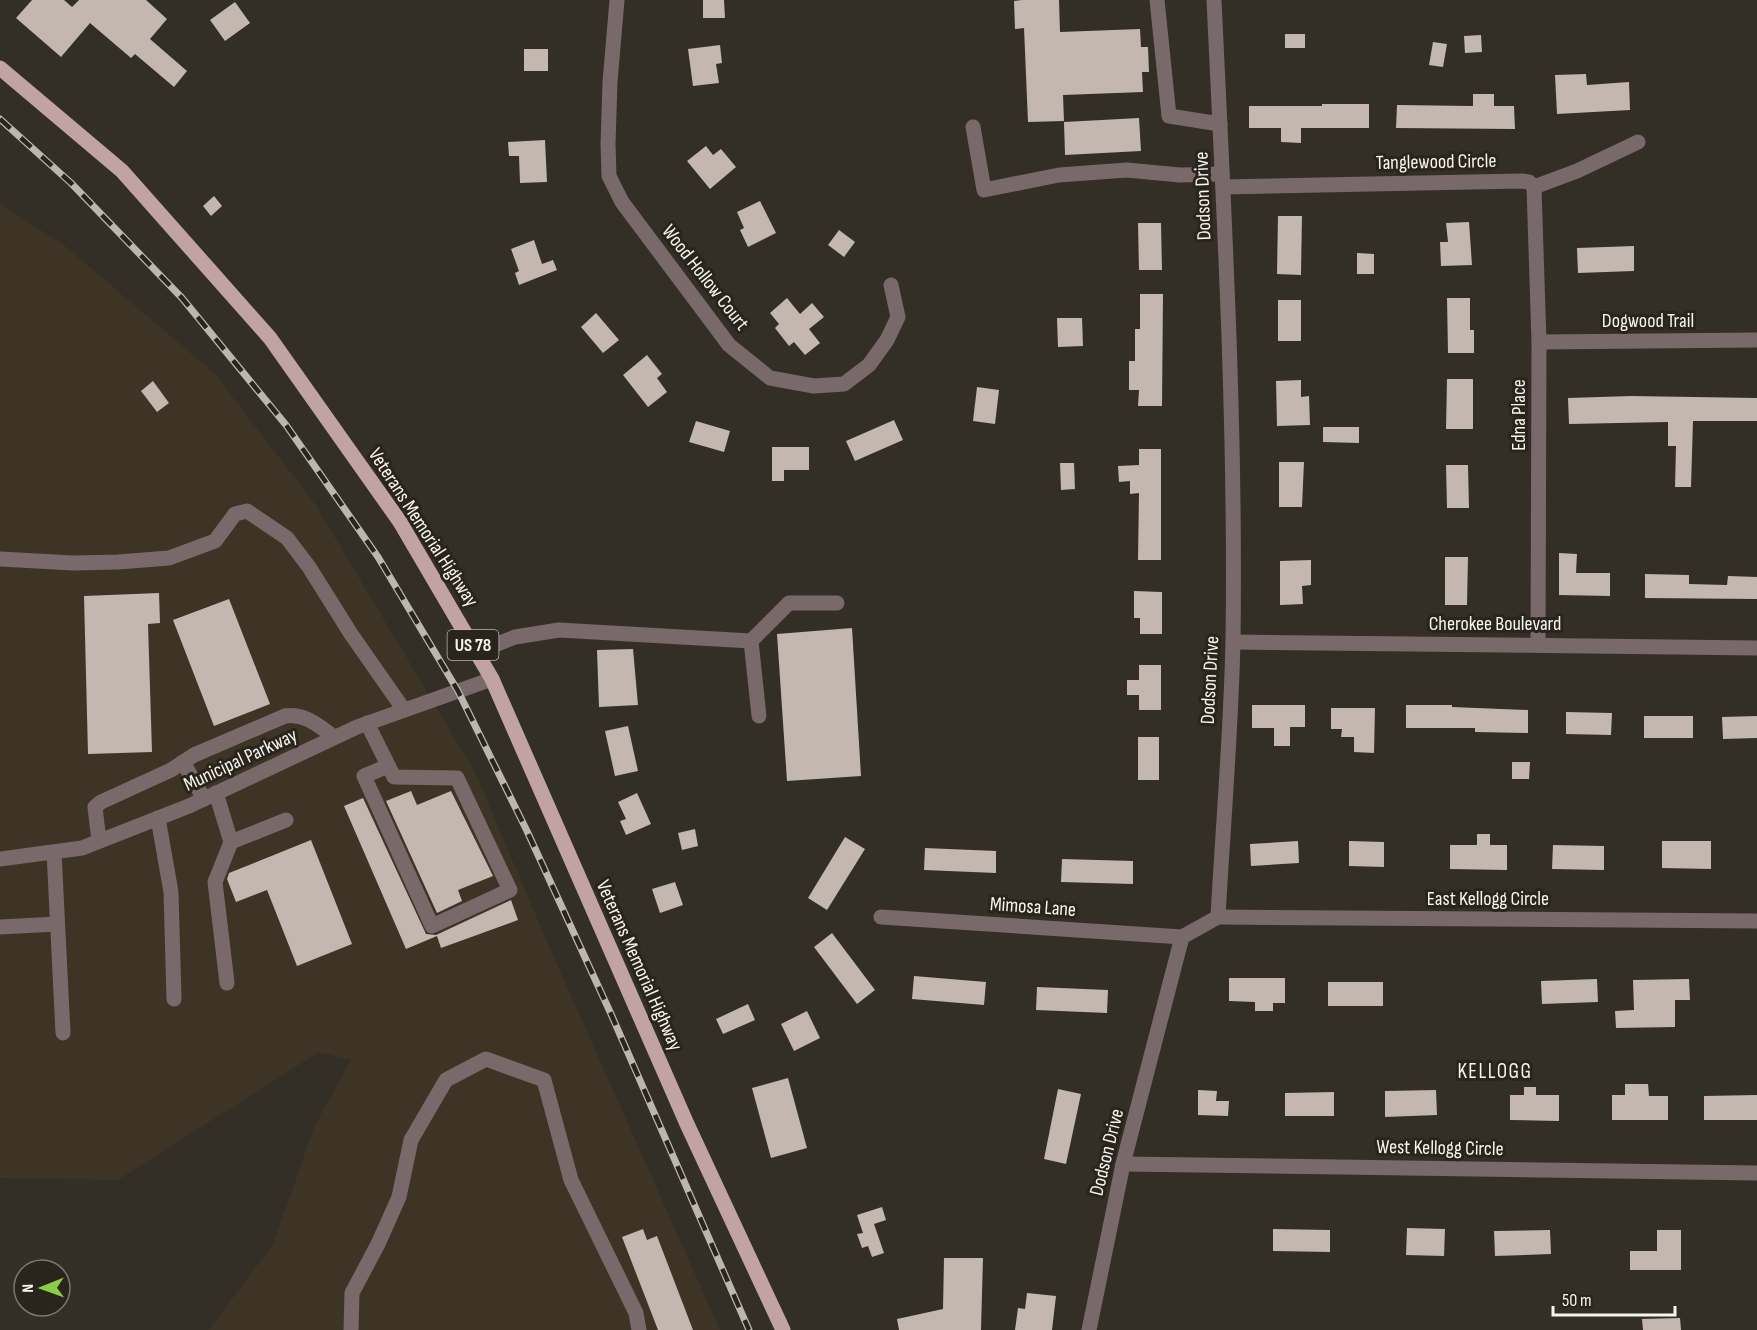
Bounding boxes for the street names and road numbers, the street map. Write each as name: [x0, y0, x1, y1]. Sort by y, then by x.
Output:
street label: Tanglewood Circle: [1376, 149, 1497, 175]
street label: Dodson Drive: [1189, 151, 1217, 241]
street label: Wood Hollow Court: [656, 220, 754, 335]
street label: Dogwood Trail: [1602, 309, 1694, 333]
street label: Edna Place: [1507, 379, 1531, 451]
street label: Veterans Memorial Highway: [363, 444, 484, 612]
street label: Cherokee Boulevard: [1429, 612, 1561, 636]
road number: US 78: [448, 630, 498, 660]
street label: Dodson Drive: [1196, 635, 1224, 725]
street label: Municipal Parkway: [180, 723, 301, 797]
street label: Veterans Memorial Highway: [591, 876, 688, 1055]
street label: East Kellogg Circle: [1427, 887, 1549, 911]
street label: Mimosa Lane: [989, 892, 1077, 922]
street label: Dodson Drive: [1085, 1106, 1129, 1198]
street label: West Kellogg Circle: [1376, 1135, 1504, 1161]

